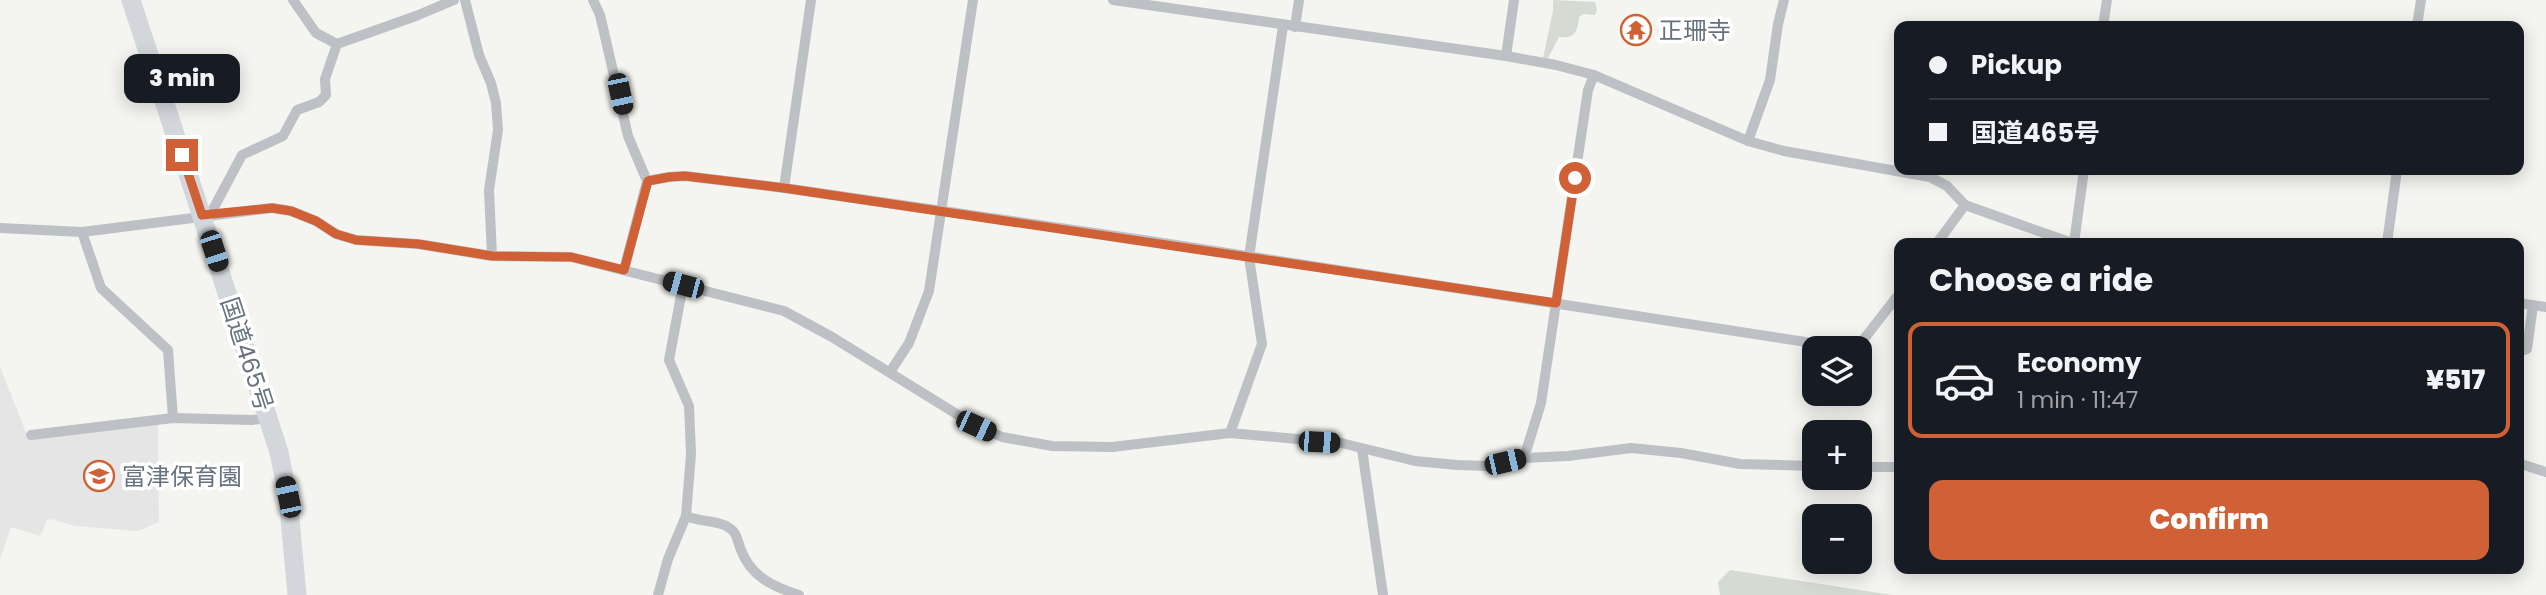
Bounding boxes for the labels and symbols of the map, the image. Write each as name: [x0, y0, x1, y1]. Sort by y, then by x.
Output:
temple icon: 正珊寺: [1619, 13, 1653, 47]
place label: 正珊寺: [1659, 14, 1731, 47]
callout: 3 min: [124, 54, 240, 102]
car: [606, 71, 635, 117]
route end: [166, 139, 198, 171]
route start: [1559, 162, 1591, 194]
car: [198, 228, 231, 274]
car: [660, 269, 707, 301]
street label: 国道465号: [213, 293, 281, 415]
car: [953, 408, 1000, 444]
car: [1298, 430, 1341, 454]
car: [1483, 447, 1528, 477]
school or university icon: 富津保育園: [82, 459, 116, 493]
place label: 富津保育園: [122, 460, 242, 493]
car: [274, 474, 303, 520]

